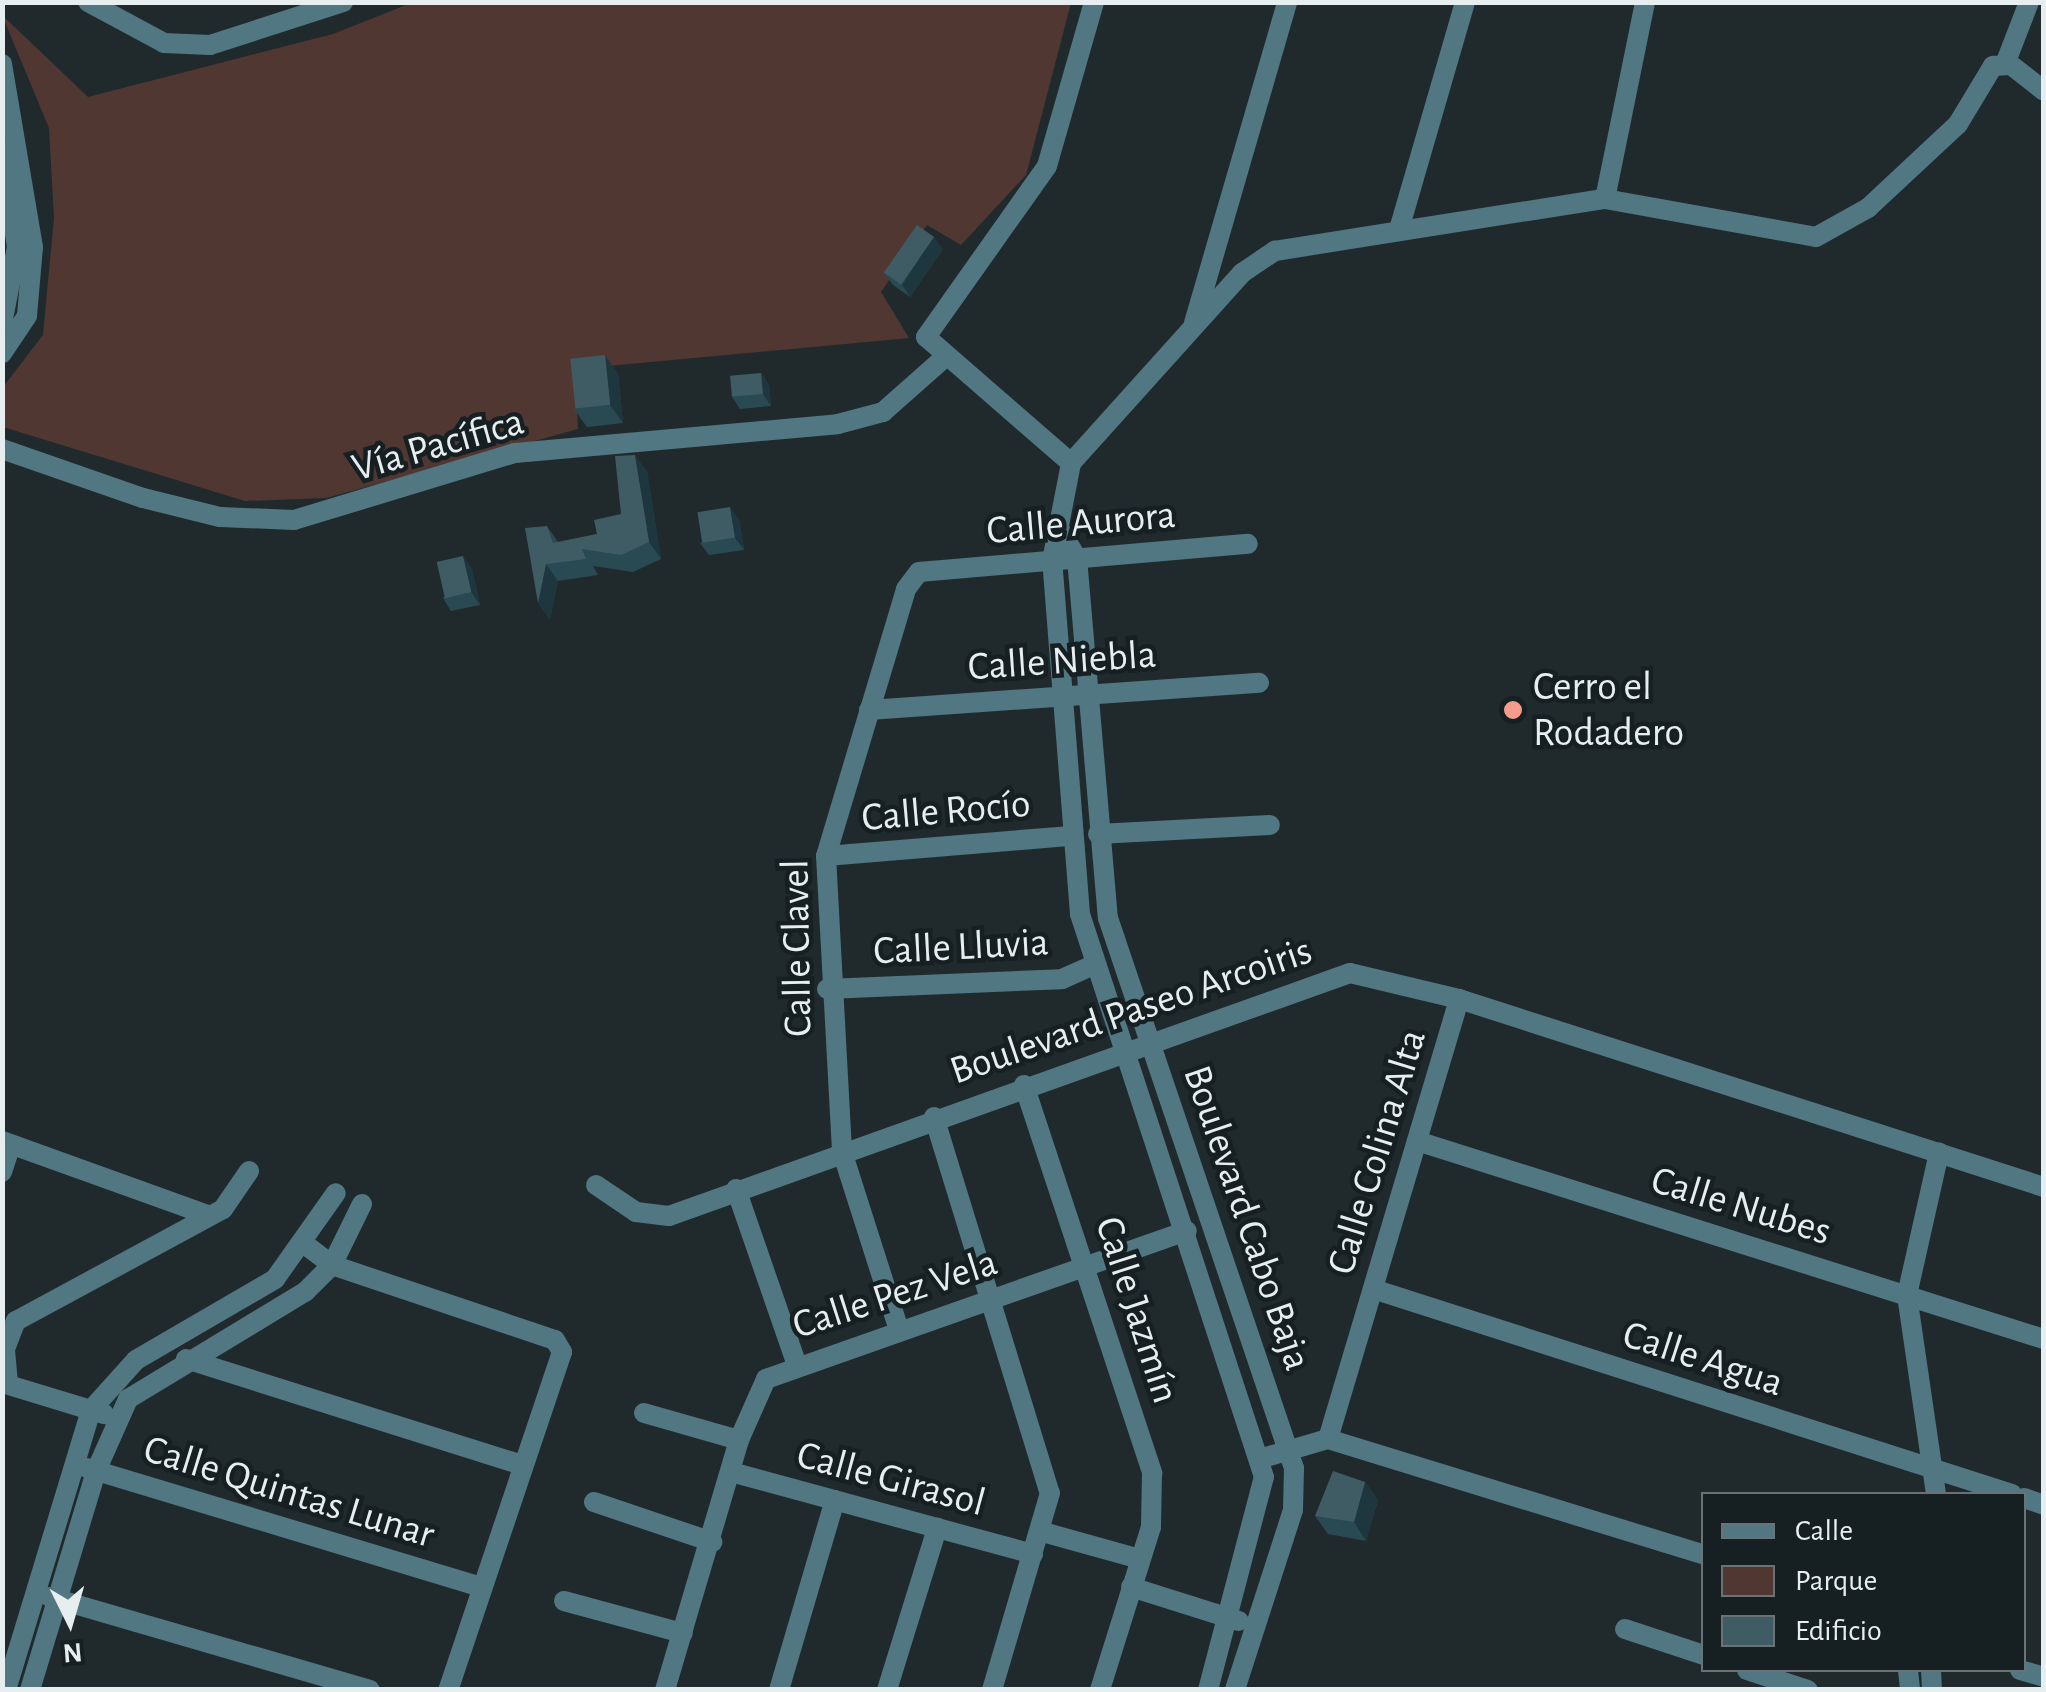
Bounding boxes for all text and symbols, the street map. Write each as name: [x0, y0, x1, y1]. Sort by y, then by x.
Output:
street label: Vía Pacífica: [347, 398, 529, 492]
street label: Calle Aurora: [985, 491, 1177, 555]
street label: Calle Niebla: [966, 630, 1158, 692]
place label: Cerro el Rodadero: [1533, 663, 1684, 757]
marker: Cerro el Rodadero: [1502, 699, 1524, 721]
street label: Calle Rocío: [860, 780, 1032, 842]
street label: Calle Clavel: [771, 859, 823, 1037]
street label: Calle Lluvia: [872, 918, 1050, 976]
street label: Boulevard Paseo Arcoiris: [944, 927, 1318, 1095]
street label: Calle Colina Alta: [1317, 1024, 1437, 1280]
street label: Boulevard Cabo Baja: [1172, 1059, 1322, 1377]
street label: Calle Nubes: [1645, 1156, 1837, 1256]
street label: Calle Jazmín: [1084, 1211, 1190, 1409]
street label: Calle Pez Vela: [787, 1238, 1003, 1350]
street label: Calle Agua: [1617, 1311, 1789, 1407]
street label: Calle Quintas Lunar: [138, 1425, 440, 1559]
street label: Calle Girasol: [792, 1431, 990, 1527]
legend: [1701, 1492, 2026, 1672]
text: Calle: [1795, 1516, 1853, 1546]
text: Parque: [1795, 1566, 1877, 1596]
north arrow: [20, 1572, 120, 1672]
text: Edificio: [1795, 1616, 1882, 1646]
text: N: [62, 1637, 84, 1667]

